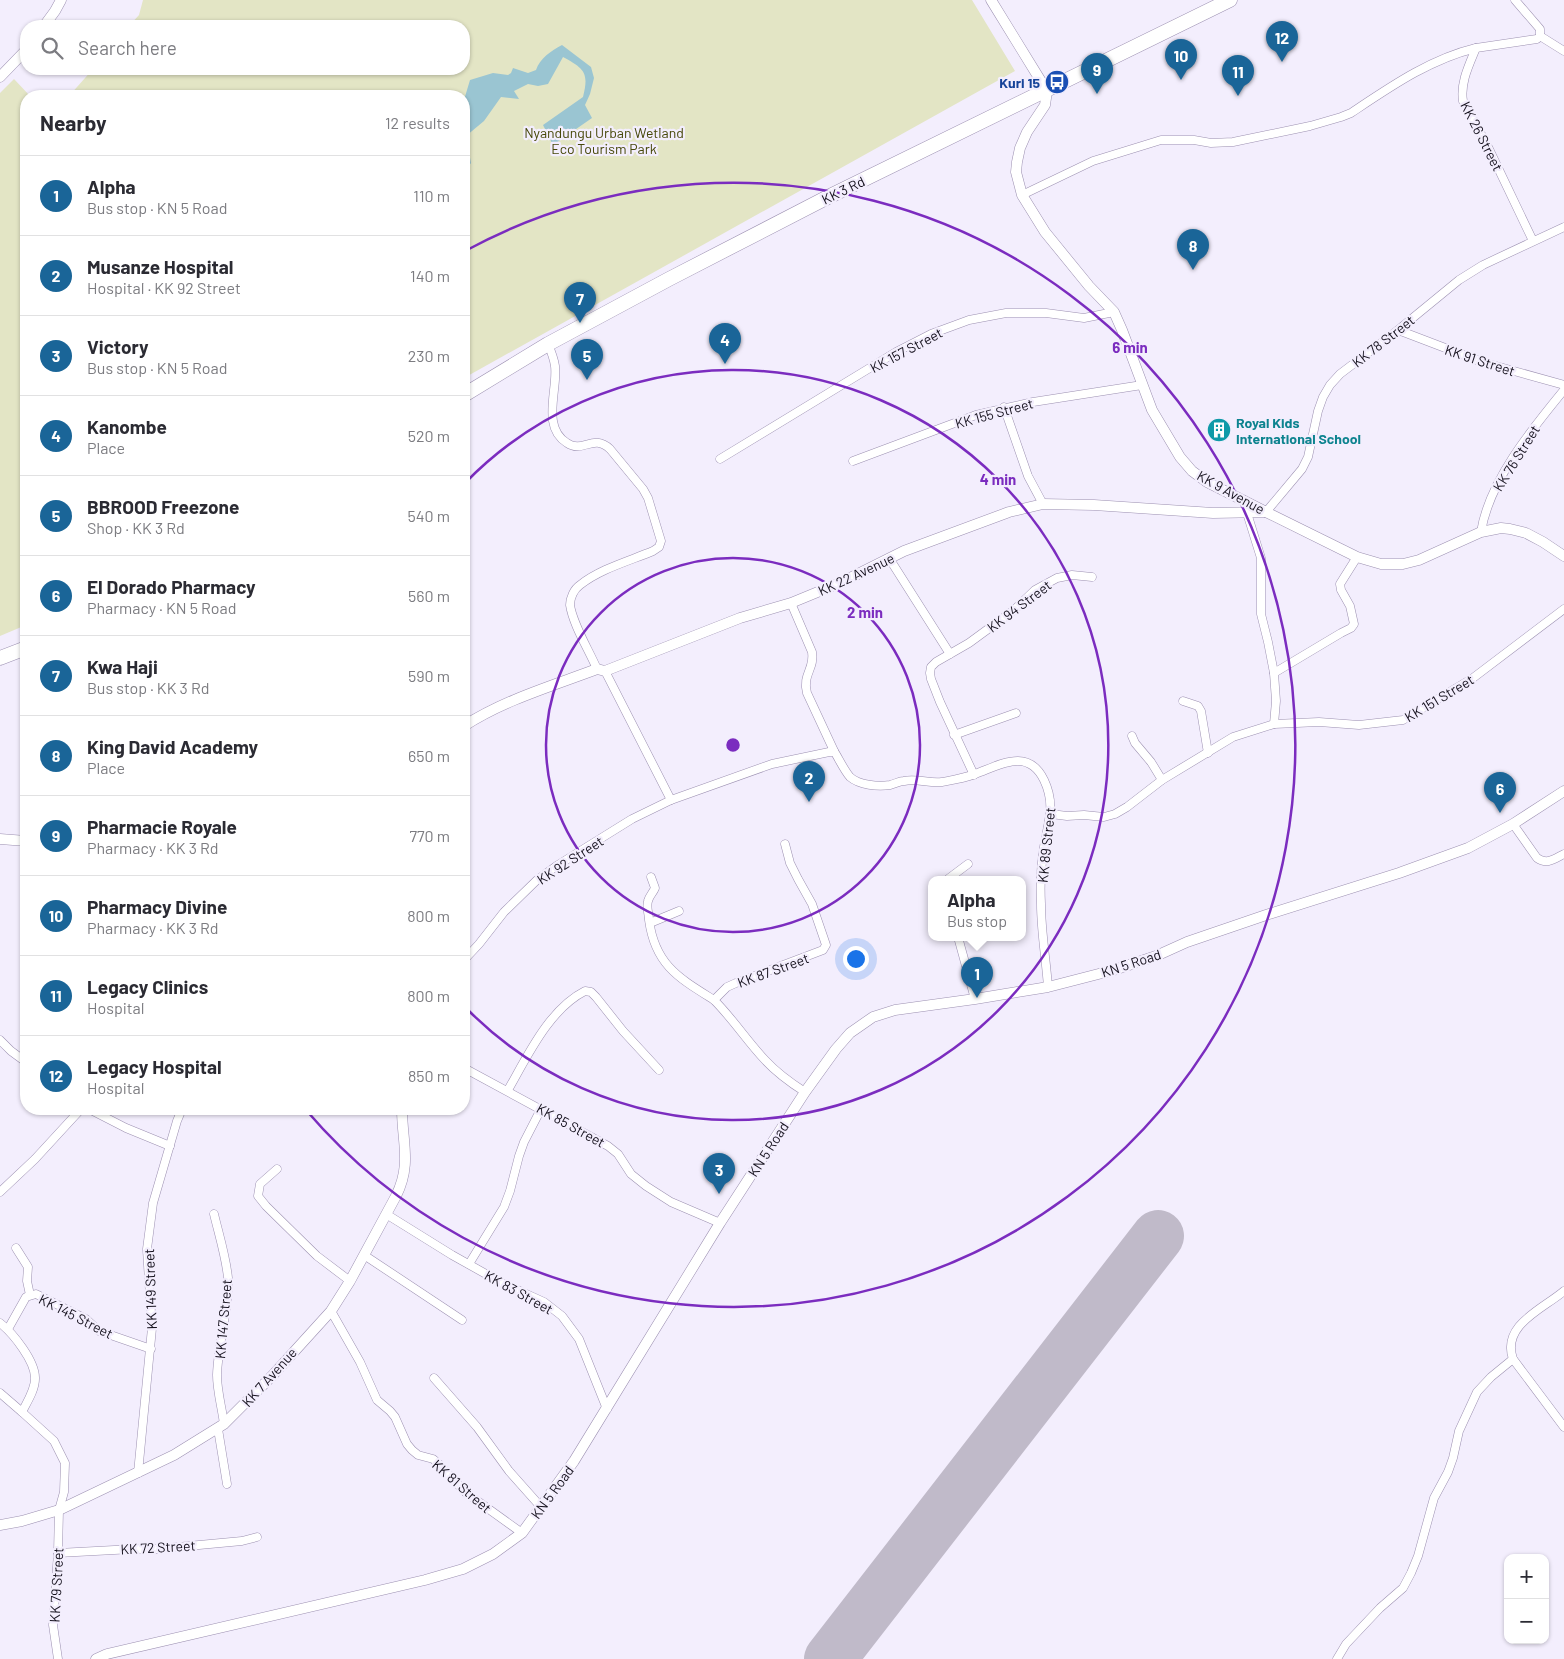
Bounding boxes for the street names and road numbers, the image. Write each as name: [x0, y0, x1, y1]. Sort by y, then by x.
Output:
street label: KK 26 Street: [1457, 98, 1507, 174]
street label: KK 3 Rd: [819, 172, 867, 208]
street label: KK 78 Street: [1348, 311, 1418, 371]
street label: KK 157 Street: [867, 324, 945, 376]
street label: KK 91 Street: [1443, 341, 1517, 379]
street label: KK 155 Street: [953, 394, 1035, 432]
street label: KK 76 Street: [1489, 422, 1543, 494]
street label: KK 9 Avenue: [1194, 467, 1268, 517]
street label: KK 22 Avenue: [815, 549, 897, 599]
street label: KK 94 Street: [984, 576, 1054, 636]
street label: KK 151 Street: [1401, 671, 1477, 725]
street label: KK 89 Street: [1034, 807, 1058, 883]
street label: KK 92 Street: [534, 832, 606, 888]
street label: KN 5 Road: [1099, 945, 1163, 981]
street label: KK 87 Street: [735, 949, 811, 991]
street label: KK 85 Street: [534, 1099, 608, 1151]
street label: KN 5 Road: [744, 1118, 792, 1180]
street label: KK 149 Street: [140, 1248, 160, 1330]
street label: KK 83 Street: [482, 1266, 556, 1318]
street label: KK 147 Street: [211, 1279, 235, 1359]
street label: KK 145 Street: [36, 1290, 116, 1342]
street label: KK 7 Avenue: [238, 1344, 300, 1410]
street label: KK 81 Street: [429, 1456, 495, 1516]
street label: KN 5 Road: [527, 1462, 577, 1522]
street label: KK 72 Street: [120, 1537, 196, 1557]
street label: KK 79 Street: [46, 1547, 66, 1623]

